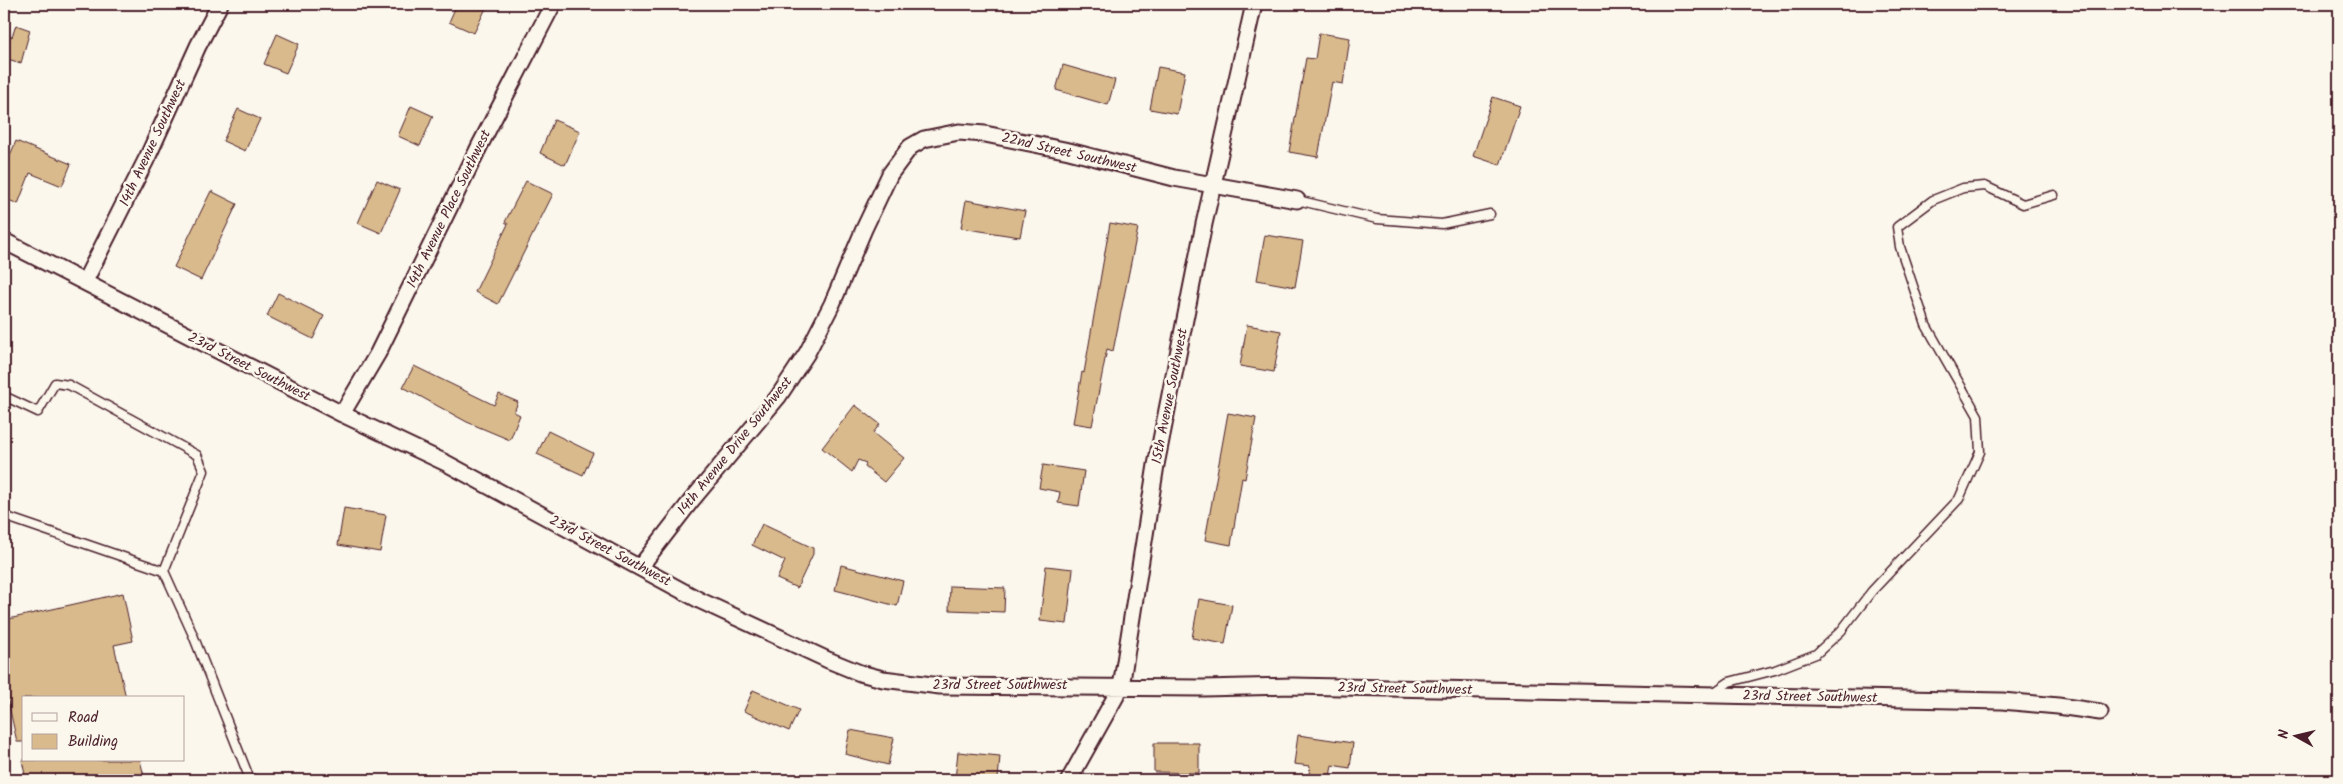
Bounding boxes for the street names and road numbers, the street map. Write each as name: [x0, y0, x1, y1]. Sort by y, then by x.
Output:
street label: 14th Avenue Southwest: [114, 75, 192, 210]
street label: 14th Avenue Place Southwest: [401, 126, 497, 292]
street label: 22nd Street Southwest: [999, 127, 1139, 179]
street label: 15th Avenue Southwest: [1146, 326, 1194, 466]
street label: 23rd Street Southwest: [184, 327, 315, 408]
street label: 14th Avenue Drive Southwest: [672, 371, 798, 520]
street label: 23rd Street Southwest: [545, 510, 675, 593]
street label: 23rd Street Southwest: [932, 674, 1068, 696]
street label: 23rd Street Southwest: [1337, 677, 1473, 701]
street label: 23rd Street Southwest: [1742, 685, 1878, 709]

